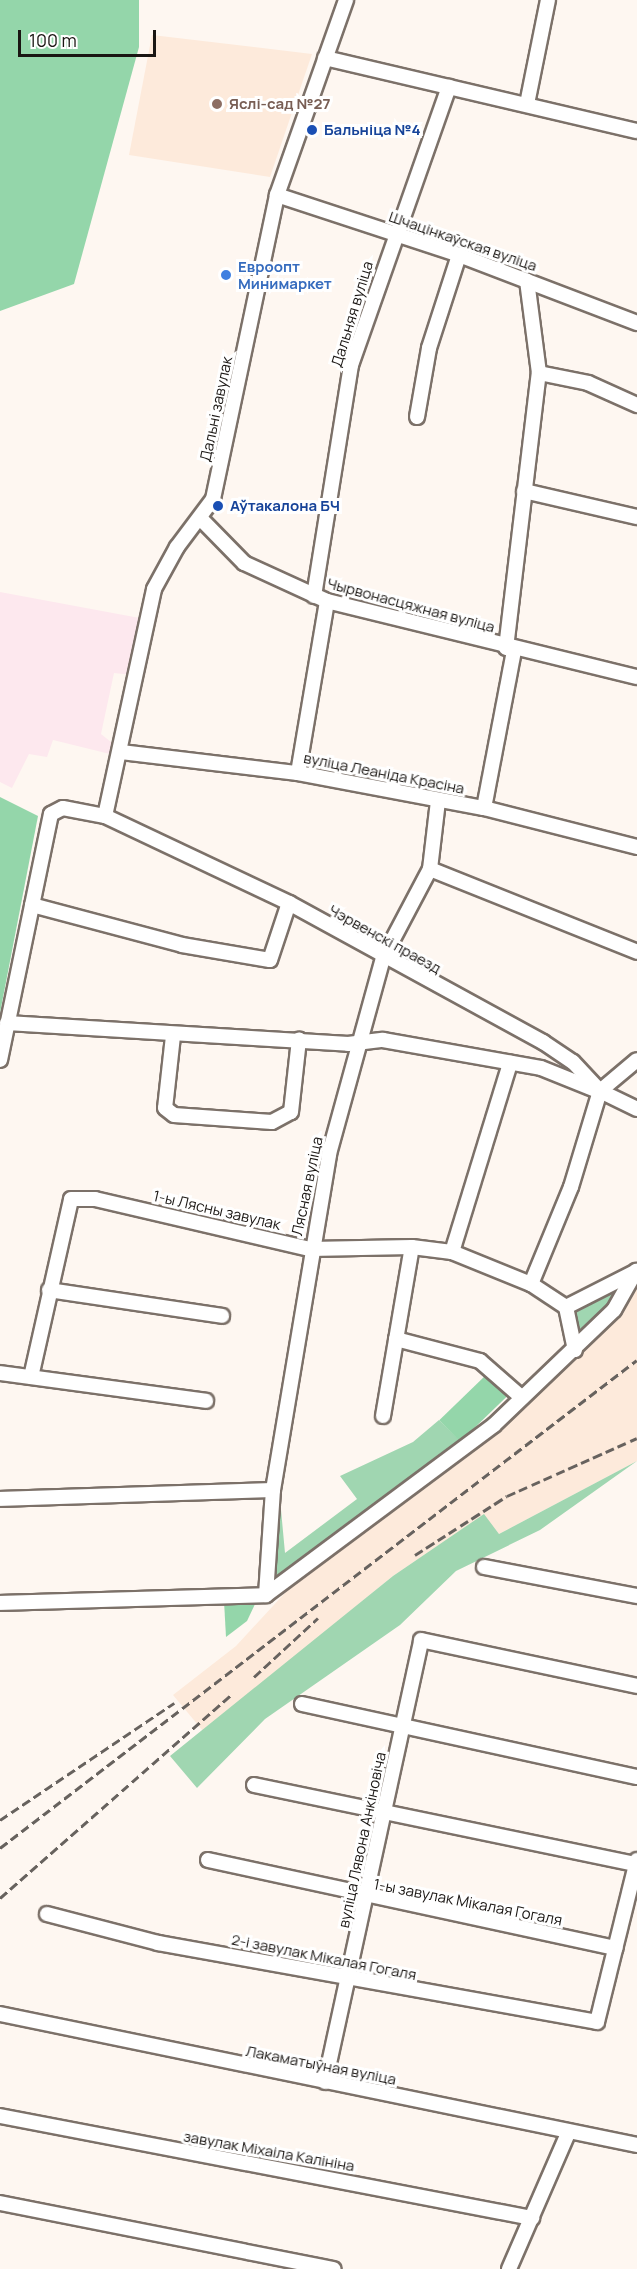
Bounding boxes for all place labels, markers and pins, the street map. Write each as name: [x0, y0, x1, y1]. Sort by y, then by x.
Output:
place label: Яслі-сад №27: [229, 95, 330, 113]
marker: Яслі-сад №27: [210, 97, 224, 111]
place label: Бальніца №4: [324, 121, 421, 139]
marker: Бальніца №4: [305, 123, 319, 137]
place label: Евроопт Минимаркет: [238, 257, 332, 292]
marker: Евроопт Минимаркет: [219, 268, 233, 282]
place label: Аўтакалона БЧ: [230, 497, 340, 515]
marker: Аўтакалона БЧ: [211, 499, 225, 513]

